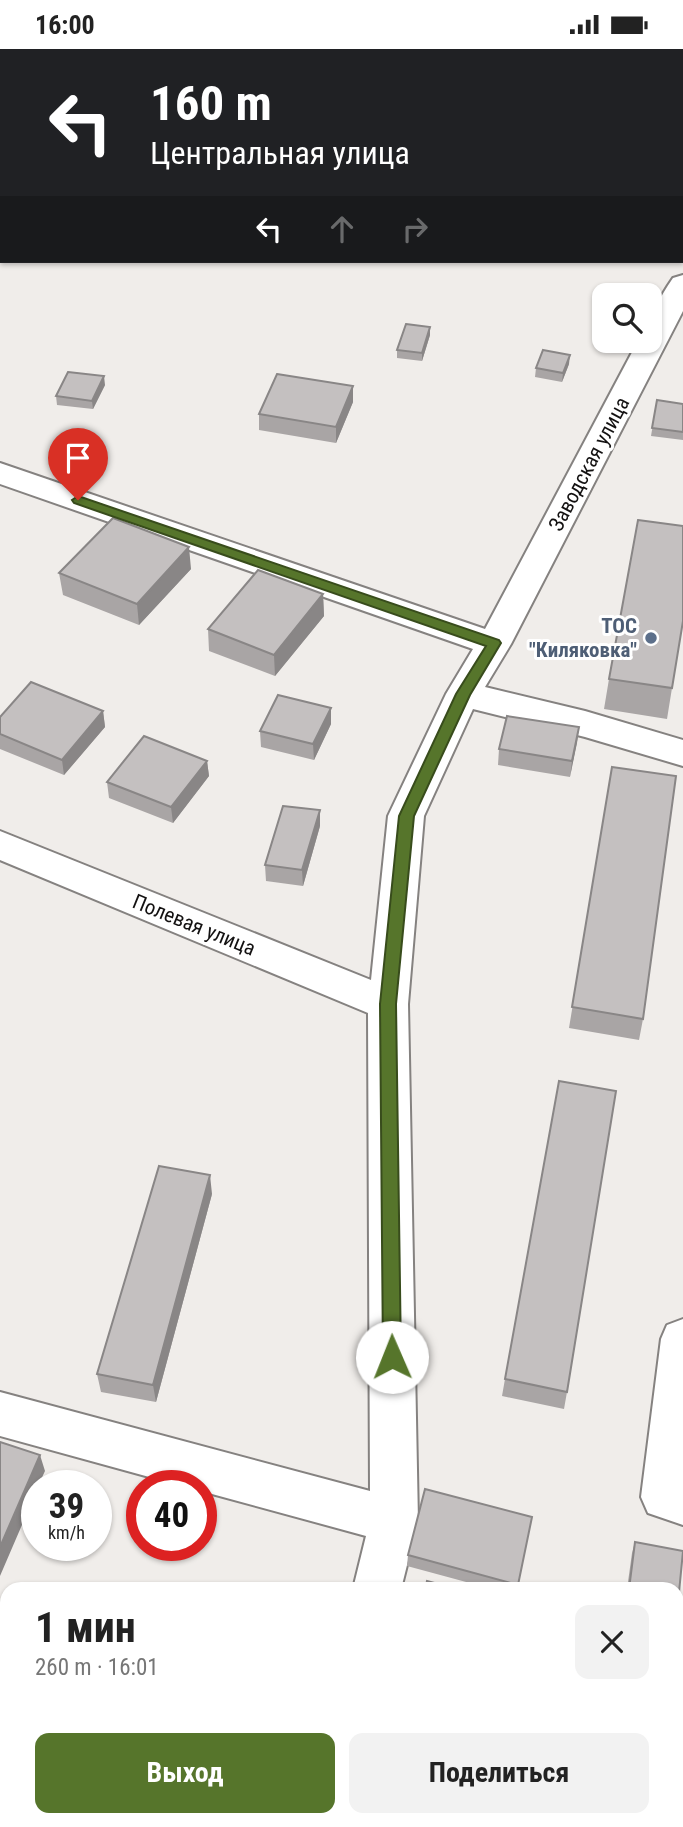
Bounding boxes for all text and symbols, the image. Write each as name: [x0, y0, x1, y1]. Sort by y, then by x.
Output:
text: 16:00: [35, 10, 95, 40]
text: 160 m: [150, 75, 272, 132]
icon: left: [35, 77, 126, 168]
text: Центральная улица: [150, 134, 410, 172]
icon: left: [250, 210, 288, 248]
icon: ahead: [323, 210, 361, 248]
icon: right: [396, 210, 434, 248]
map controls: [592, 283, 662, 353]
button: search: [592, 283, 662, 353]
street label: Заводская улица: [544, 393, 634, 535]
pin: [48, 428, 108, 500]
icon: arrive: [59, 439, 97, 477]
place label: ТОС "Киляковка": [529, 614, 637, 662]
marker: ТОС "Киляковка": [643, 630, 659, 646]
street label: Полевая улица: [129, 889, 259, 961]
position arrow: [355, 1320, 429, 1394]
speed limit sign: 40: [126, 1470, 217, 1561]
text: 39: [49, 1486, 84, 1527]
text: km/h: [48, 1522, 85, 1543]
text: 1 мин: [35, 1603, 136, 1652]
button: close: [575, 1605, 649, 1679]
text: 260 m · 16:01: [35, 1654, 159, 1681]
button: Выход: [35, 1733, 335, 1813]
button: Поделиться: [349, 1733, 649, 1813]

